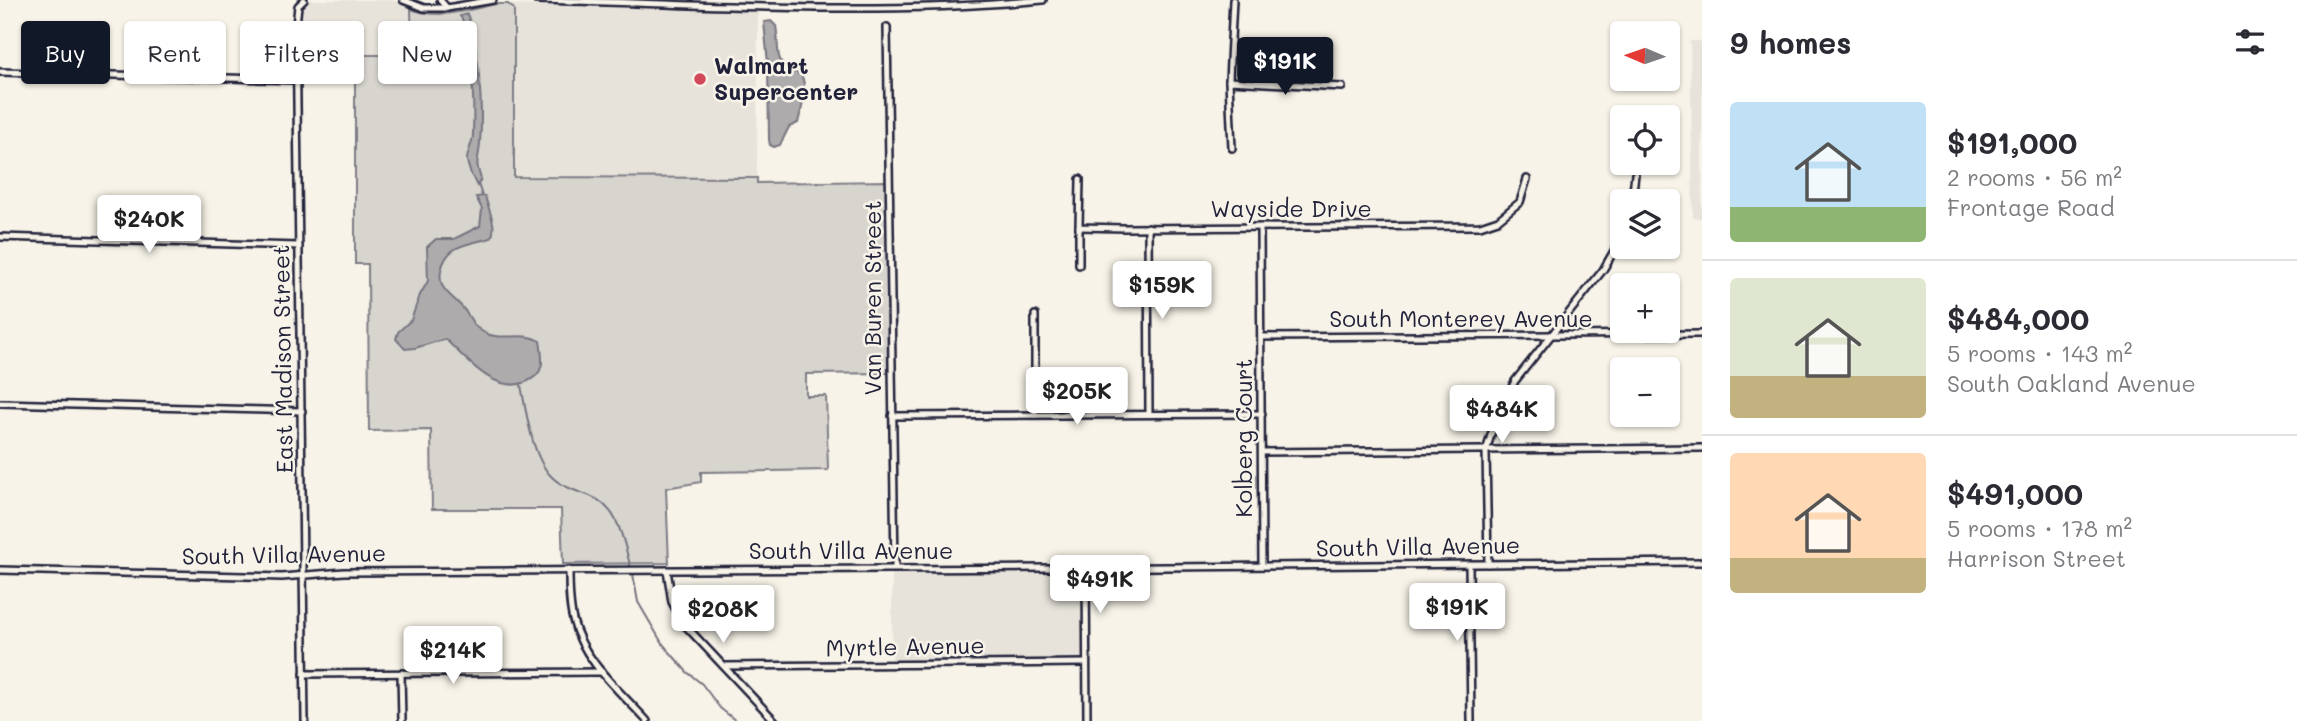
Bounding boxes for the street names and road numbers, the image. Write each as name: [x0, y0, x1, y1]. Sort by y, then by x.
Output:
street label: Wayside Drive: [1210, 193, 1372, 223]
street label: Van Buren Street: [857, 200, 887, 396]
street label: East Madison Street: [265, 244, 299, 474]
street label: South Monterey Avenue: [1329, 303, 1593, 333]
street label: Kolberg Court: [1228, 359, 1258, 517]
street label: South Villa Avenue: [1316, 529, 1520, 563]
street label: South Villa Avenue: [749, 535, 953, 565]
street label: South Villa Avenue: [182, 537, 386, 571]
street label: Myrtle Avenue: [825, 630, 985, 662]

